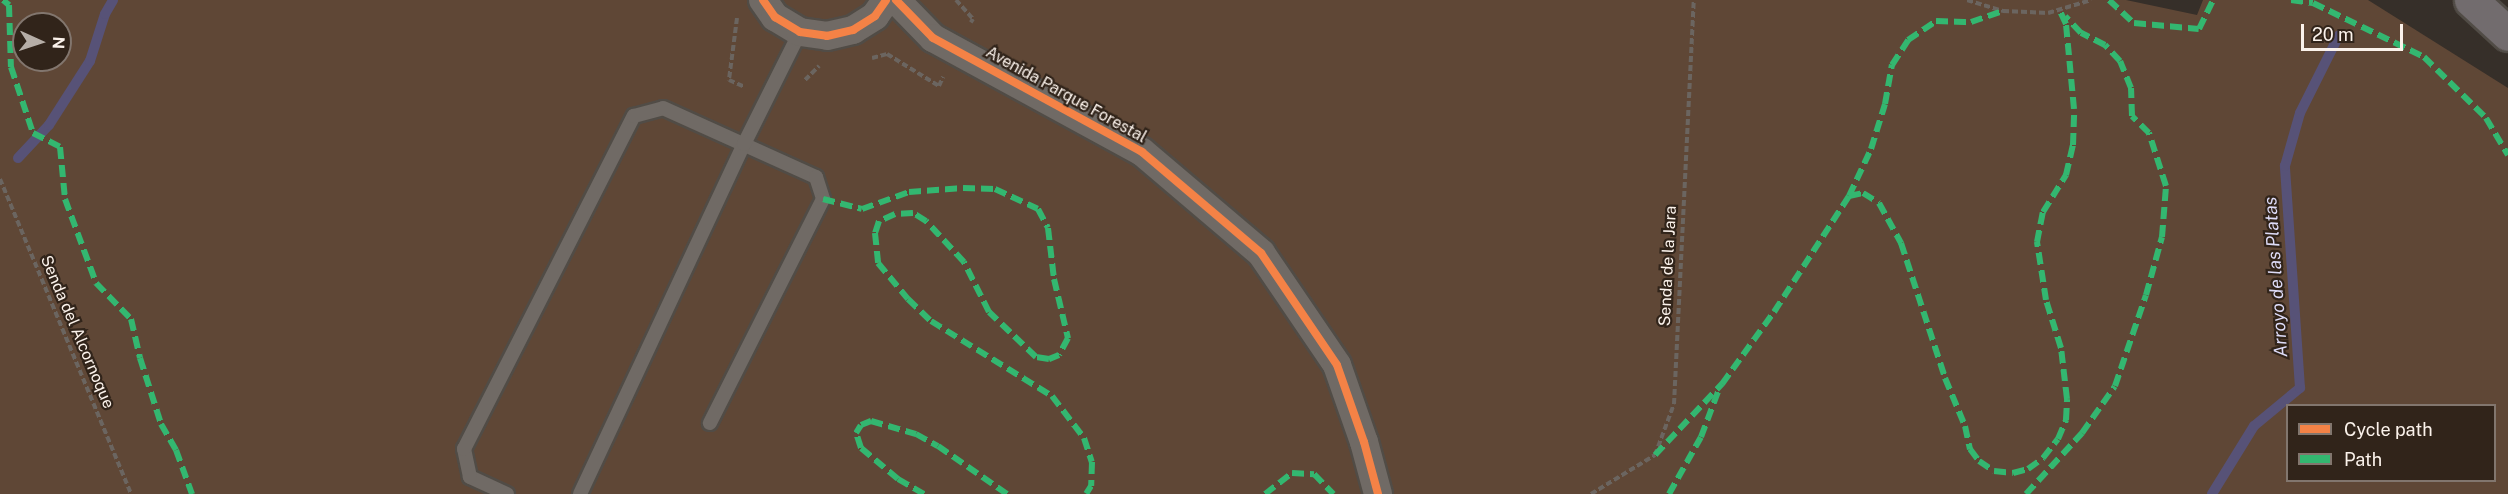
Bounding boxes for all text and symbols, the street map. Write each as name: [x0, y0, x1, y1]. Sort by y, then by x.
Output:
north arrow: [12, 12, 72, 72]
scale bar: [2304, 12, 2406, 50]
text: 20 m: [2312, 24, 2354, 45]
text: N: [49, 36, 68, 50]
street label: Avenida Parque Forestal: [982, 43, 1150, 147]
water label: Arroyo de las Platas: [2260, 196, 2292, 358]
street label: Senda de la Jara: [1655, 205, 1681, 327]
street label: Senda del Alcornoque: [36, 253, 118, 411]
legend: [2286, 404, 2496, 482]
text: Cycle path: [2344, 419, 2433, 440]
text: Path: [2344, 449, 2382, 470]

